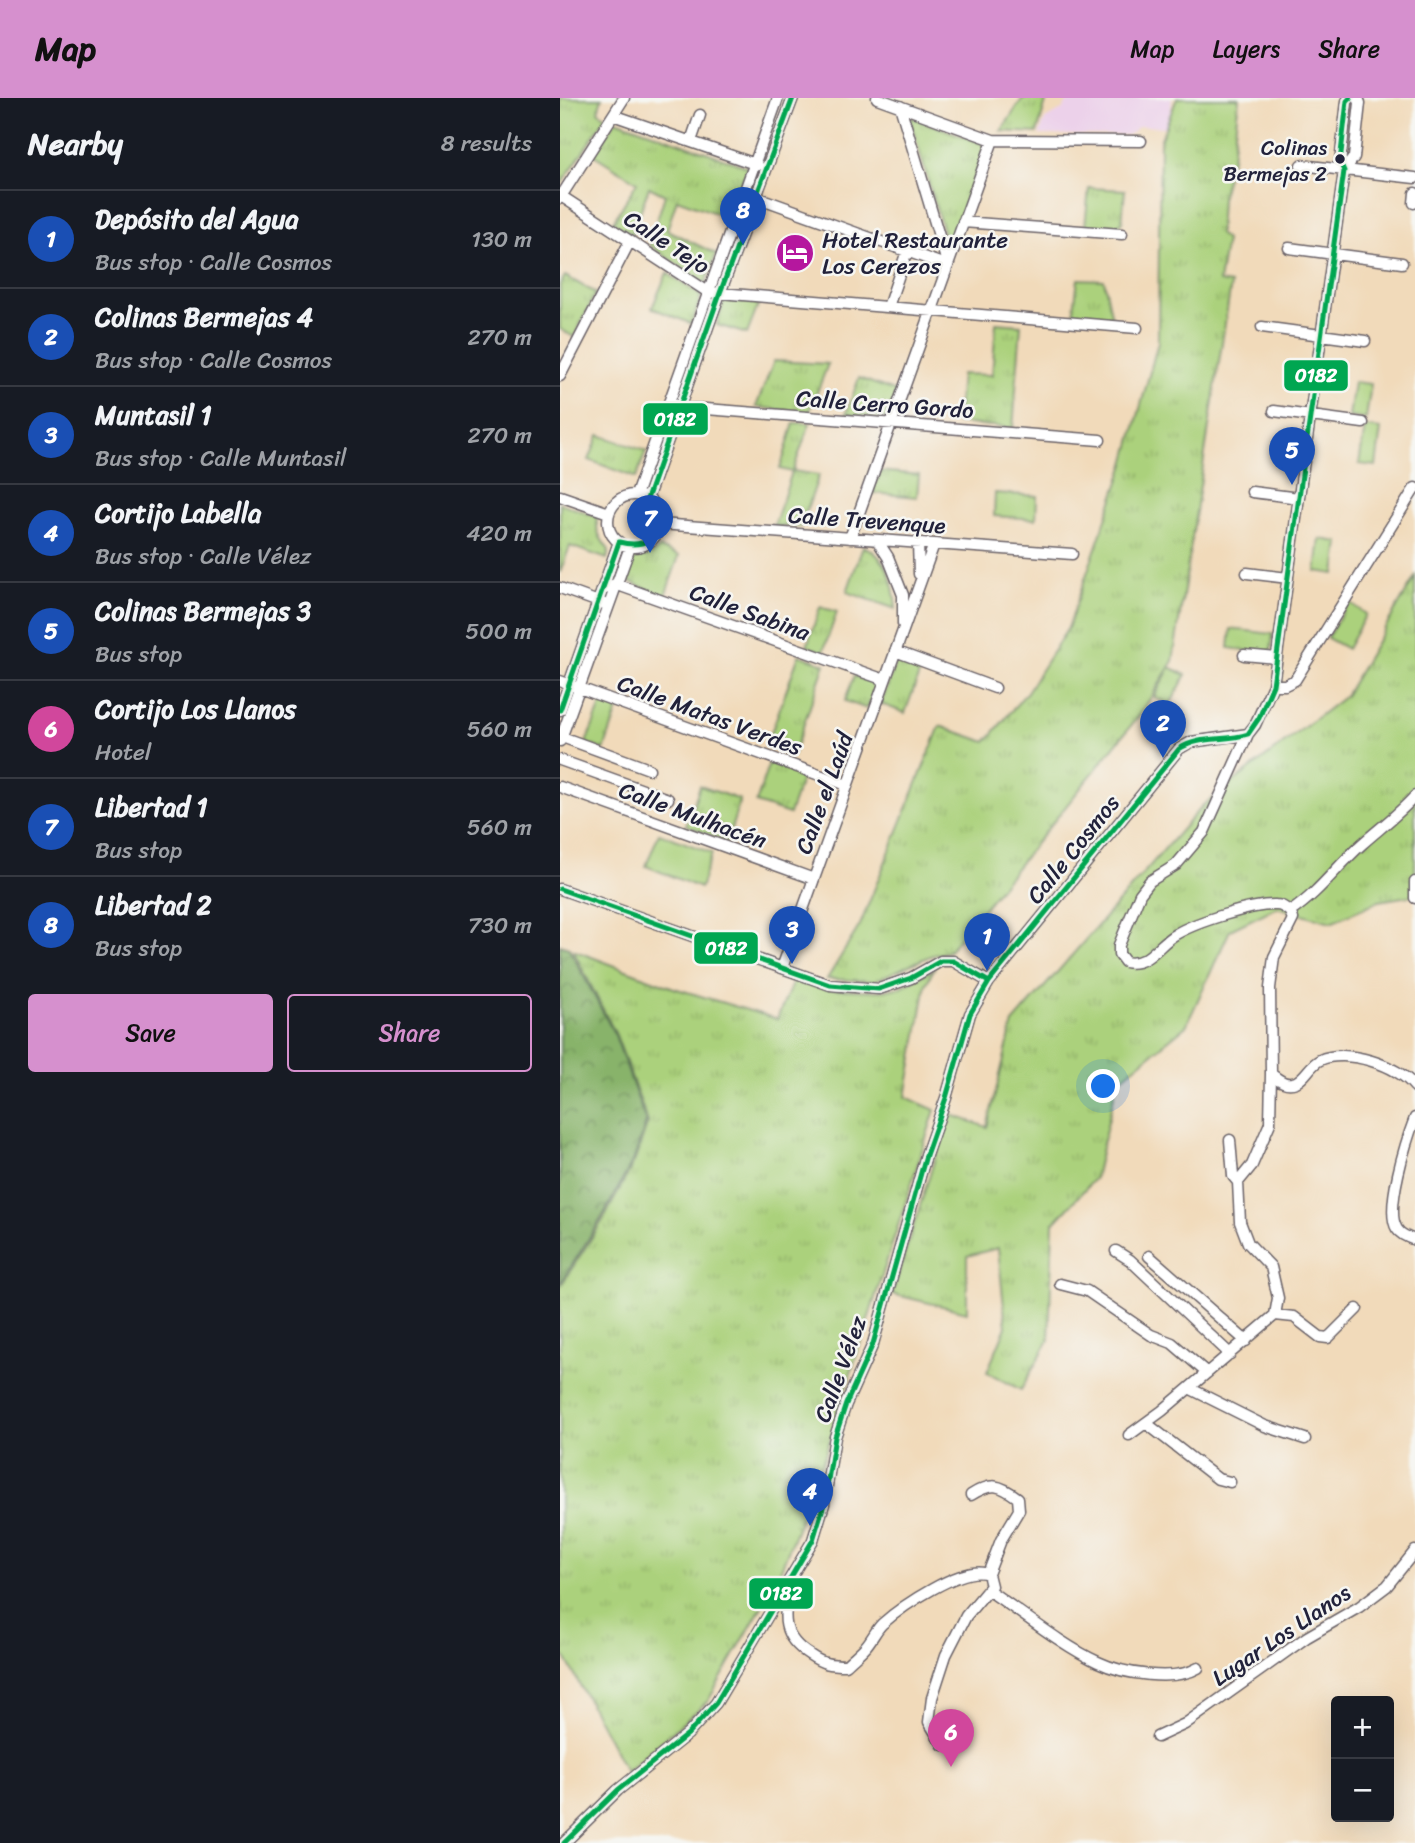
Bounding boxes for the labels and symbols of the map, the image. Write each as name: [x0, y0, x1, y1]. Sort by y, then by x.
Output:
place label: Colinas Bermejas 2: [1224, 129, 1327, 193]
marker: Colinas Bermejas 2: [1333, 152, 1347, 166]
pin: 8: [720, 187, 766, 245]
street label: Calle Tejo: [615, 199, 719, 286]
place label: Hotel Restaurante Los Cerezos: [822, 220, 1008, 287]
hotel icon: Hotel Restaurante Los Cerezos: [774, 232, 816, 274]
line badge: 0182: [1283, 359, 1349, 392]
text: 0182: [1295, 359, 1337, 392]
street label: Calle Cerro Gordo: [795, 378, 975, 431]
line badge: 0182: [642, 402, 709, 436]
text: 0182: [654, 403, 696, 436]
pin: 5: [1269, 427, 1315, 485]
pin: 7: [627, 495, 673, 553]
street label: Calle Trevenque: [787, 495, 947, 546]
street label: Calle Sabina: [684, 572, 816, 653]
street label: Calle Matas Verdes: [612, 663, 808, 768]
pin: 2: [1140, 700, 1186, 758]
street label: Calle el Laúd: [783, 725, 866, 860]
street label: Calle Mulhacén: [613, 770, 773, 861]
street label: Calle Cosmos: [1016, 785, 1131, 913]
pin: 3: [769, 906, 815, 964]
pin: 1: [964, 913, 1010, 971]
line badge: 0182: [693, 931, 759, 965]
text: 0182: [705, 932, 747, 965]
your location: [1086, 1069, 1120, 1103]
street label: Calle Vélez: [802, 1309, 879, 1428]
pin: 4: [787, 1468, 833, 1526]
street label: Lugar Los Llanos: [1203, 1573, 1360, 1697]
line badge: 0182: [748, 1577, 814, 1610]
text: 0182: [760, 1577, 802, 1610]
pin: 6: [928, 1709, 974, 1767]

